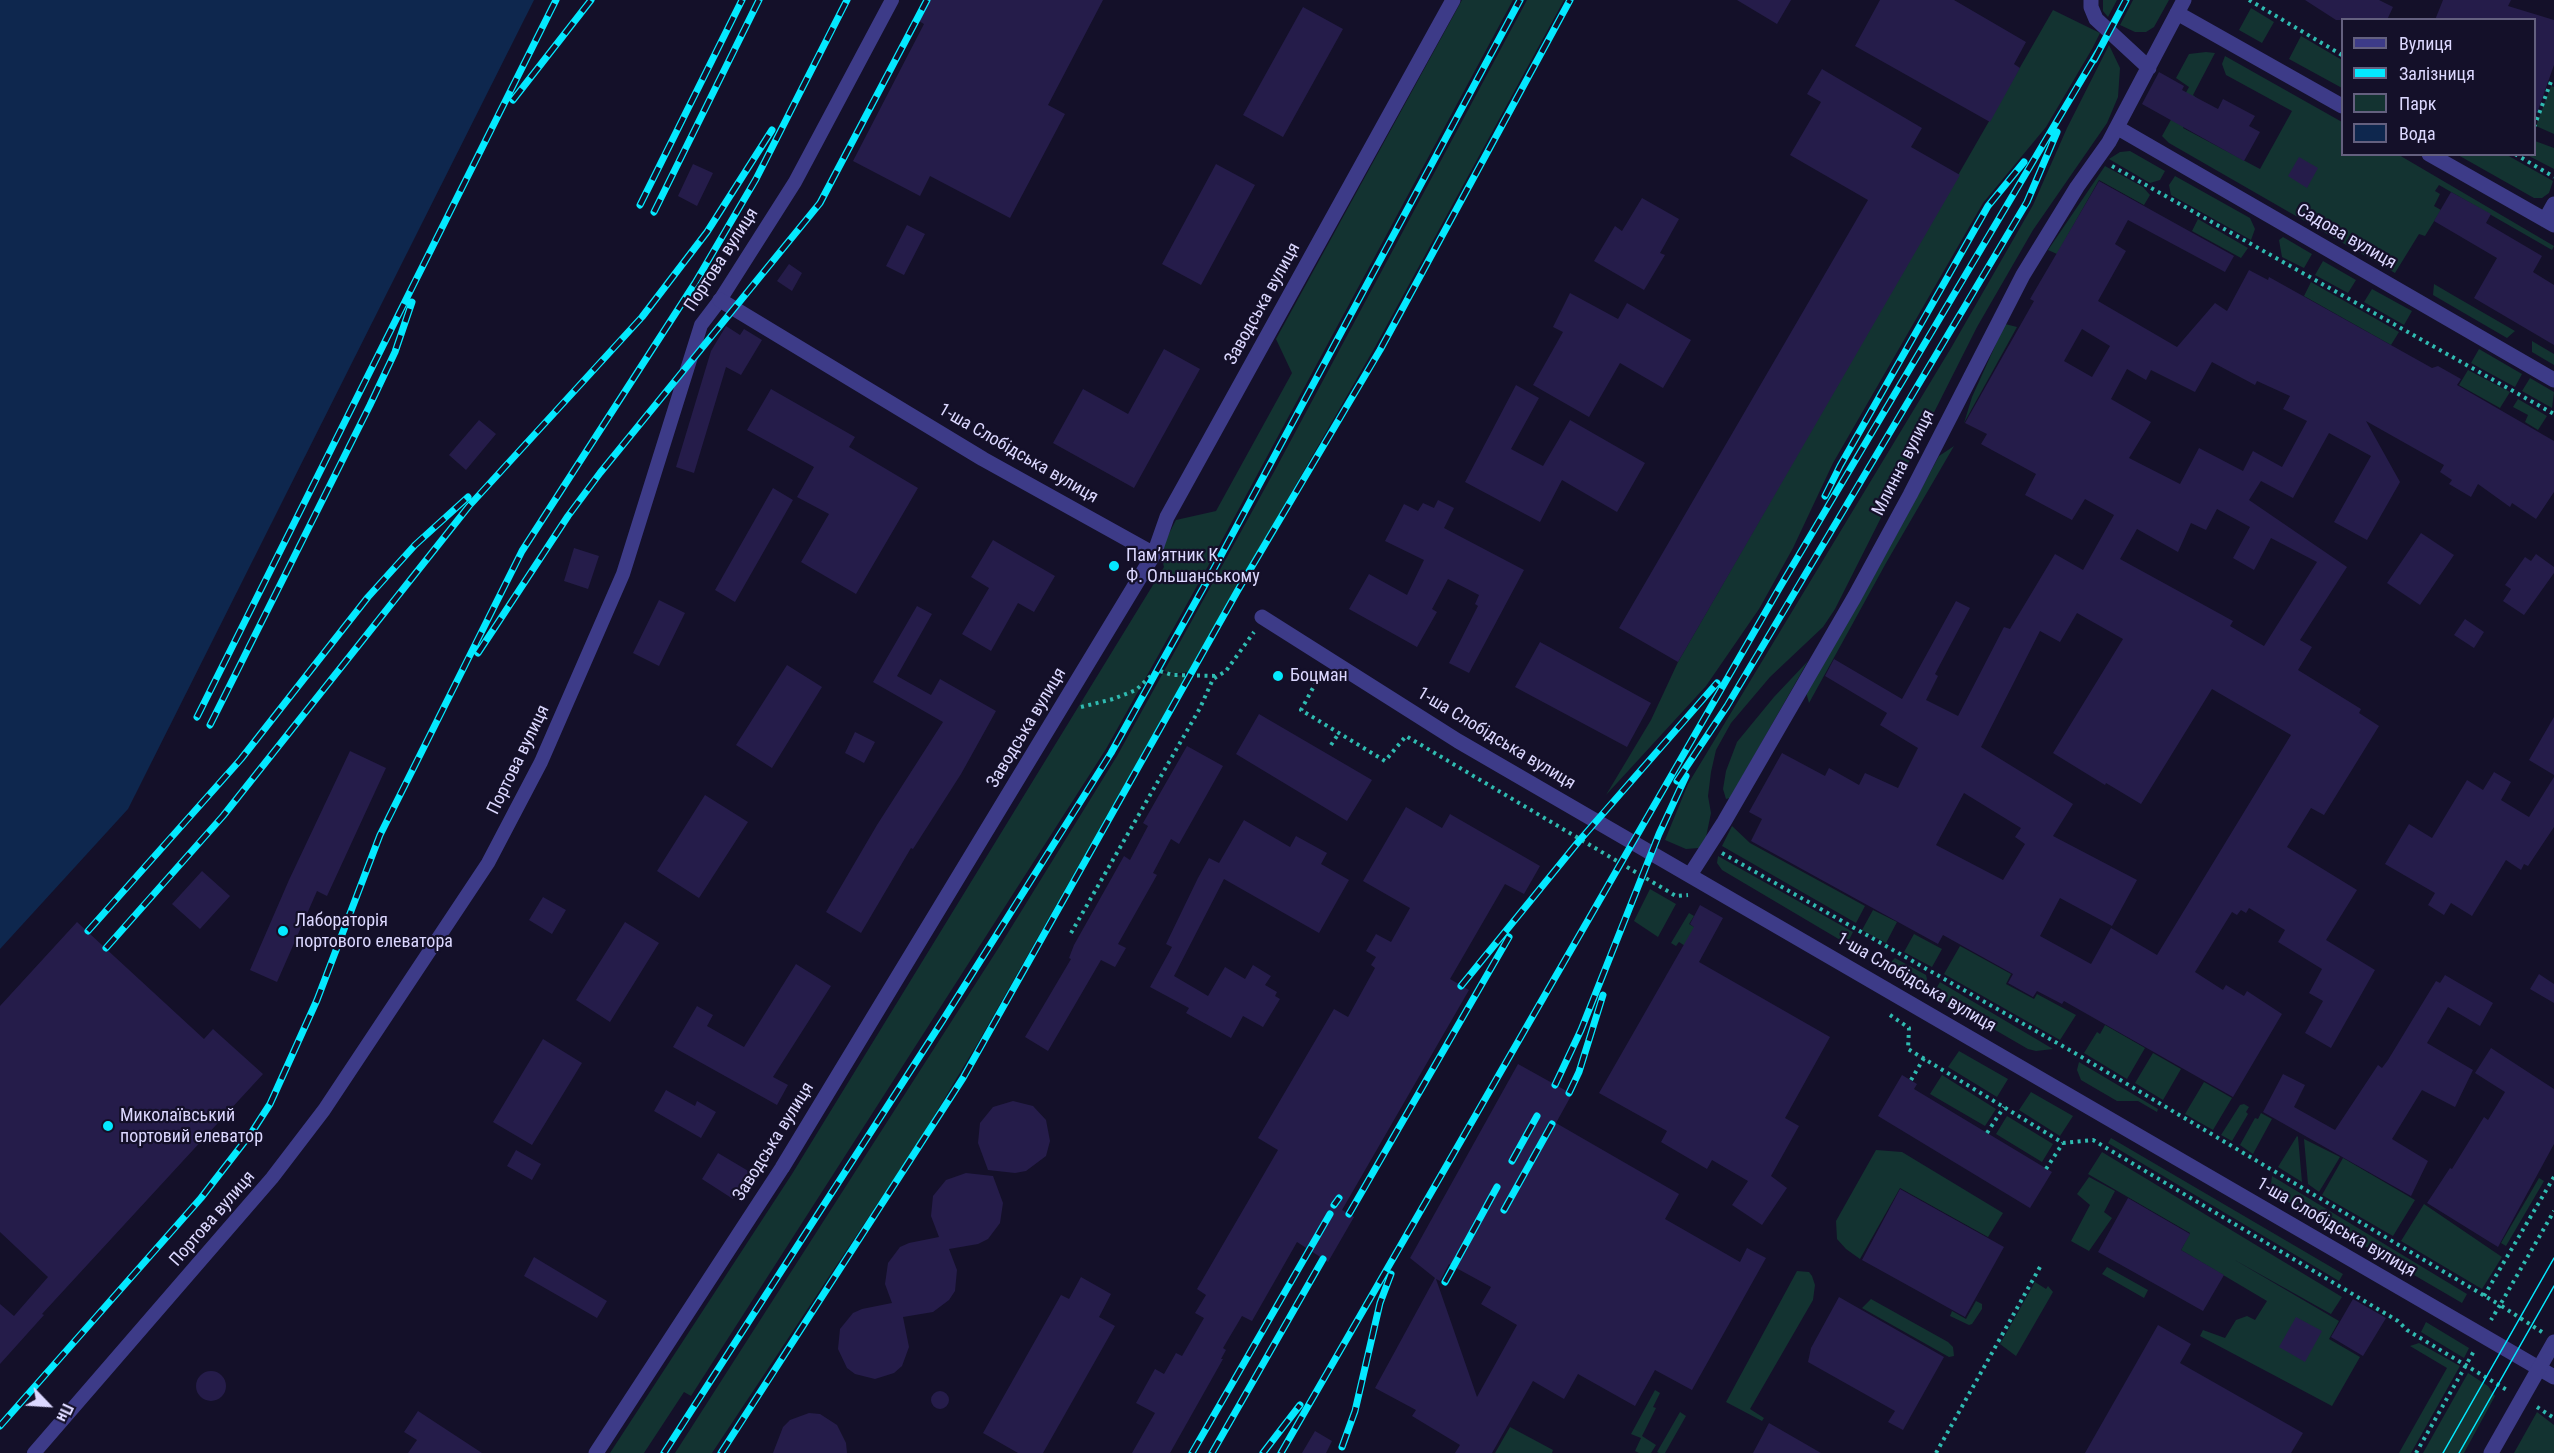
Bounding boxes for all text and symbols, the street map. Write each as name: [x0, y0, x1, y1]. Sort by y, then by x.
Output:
legend: [2341, 18, 2536, 156]
text: Вулиця: [2399, 33, 2453, 54]
text: Залізниця: [2399, 63, 2475, 84]
text: Парк: [2399, 93, 2436, 114]
text: Вода: [2399, 123, 2436, 144]
street label: Садова вулиця: [2292, 200, 2400, 274]
street label: Портова вулиця: [680, 204, 764, 316]
street label: Заводська вулиця: [1221, 239, 1305, 369]
street label: 1-ша Слобідська вулиця: [934, 399, 1102, 509]
street label: Млинна вулиця: [1868, 406, 1940, 520]
place label: Пам’ятник К. Ф. Ольшанському: [1126, 545, 1260, 588]
marker: Пам’ятник К. Ф. Ольшанському: [1107, 559, 1121, 573]
street label: Заводська вулиця: [983, 664, 1071, 792]
place label: Боцман: [1290, 665, 1348, 687]
marker: Боцман: [1271, 669, 1285, 683]
street label: 1-ша Слобідська вулиця: [1413, 683, 1579, 795]
street label: Портова вулиця: [483, 702, 555, 818]
place label: Лабораторія портового елеватора: [295, 910, 453, 952]
marker: Лабораторія портового елеватора: [276, 924, 290, 938]
street label: 1-ша Слобідська вулиця: [1832, 928, 2000, 1038]
street label: Заводська вулиця: [729, 1079, 819, 1205]
place label: Миколаївський портовий елеватор: [120, 1105, 263, 1148]
marker: Миколаївський портовий елеватор: [101, 1119, 115, 1133]
street label: Портова вулиця: [166, 1167, 260, 1271]
street label: 1-ша Слобідська вулиця: [2252, 1173, 2420, 1283]
north arrow: [18, 1375, 78, 1435]
text: Пн: [52, 1401, 77, 1425]

